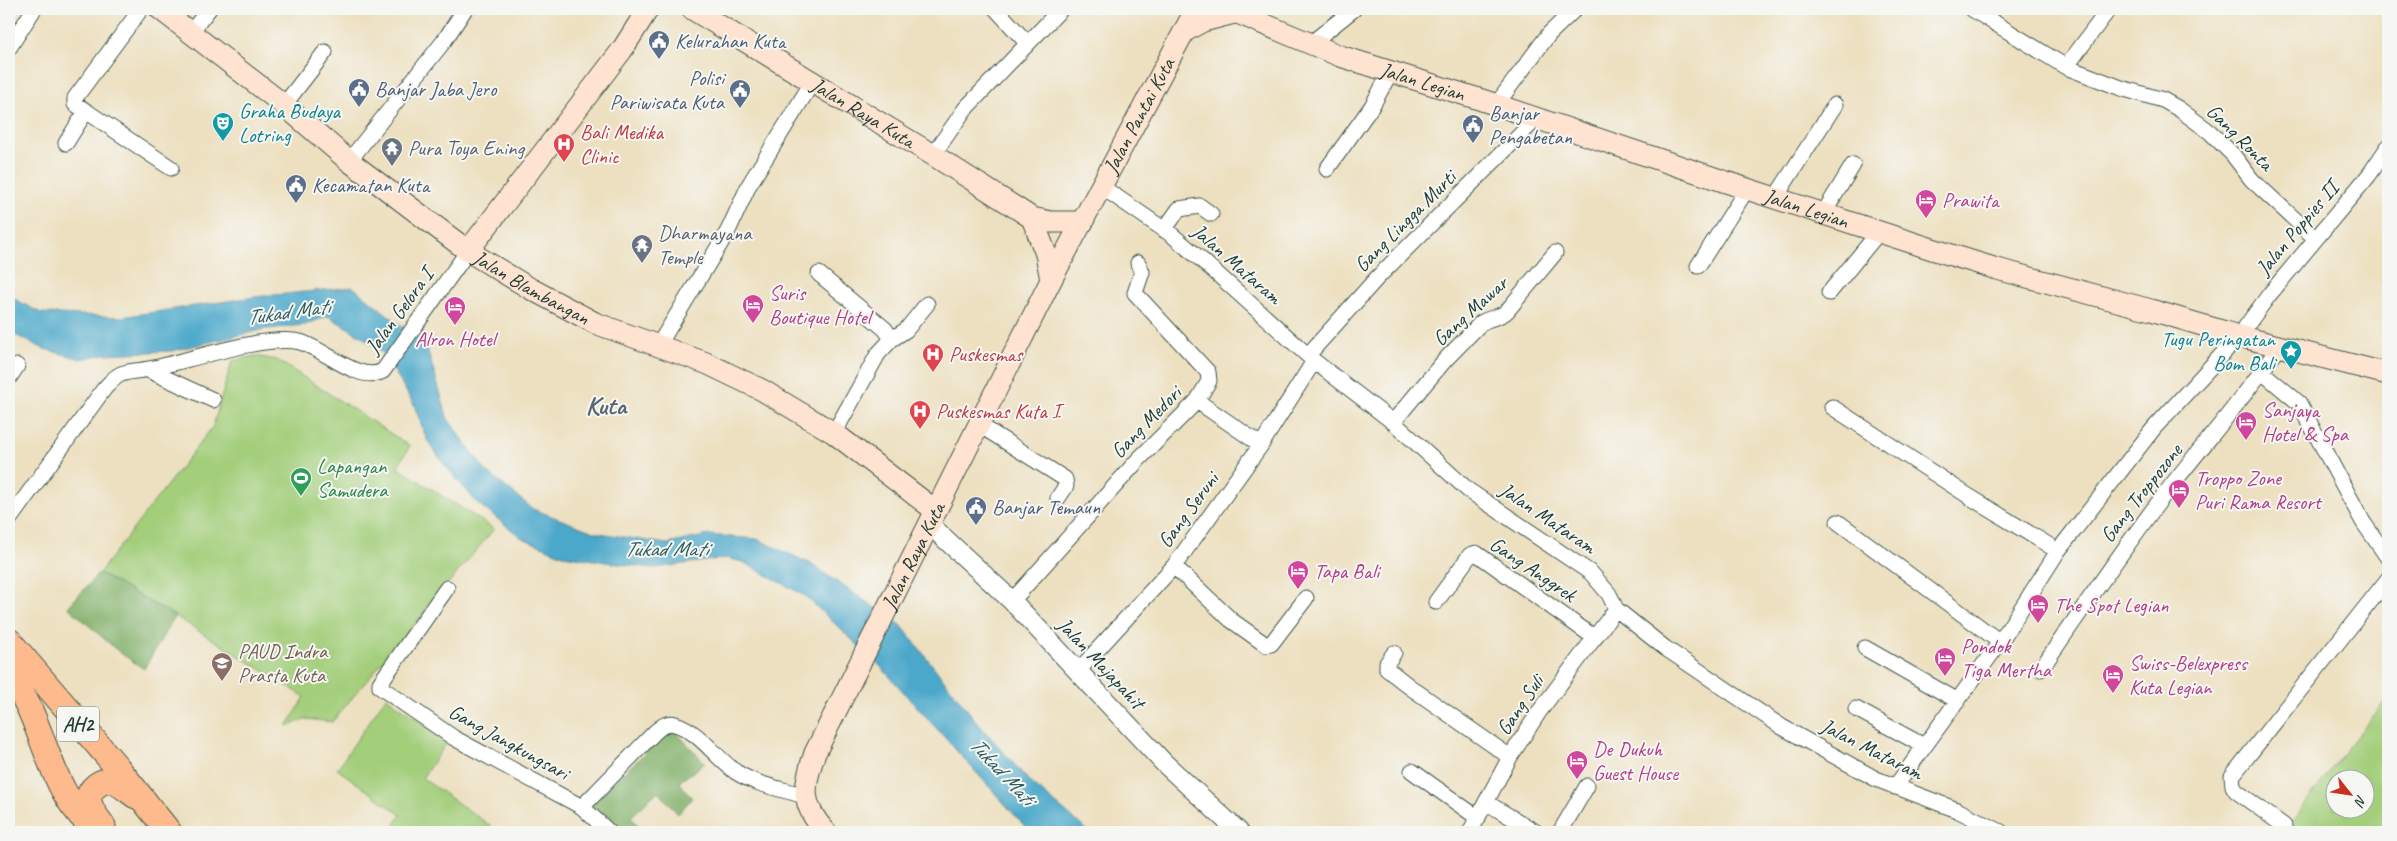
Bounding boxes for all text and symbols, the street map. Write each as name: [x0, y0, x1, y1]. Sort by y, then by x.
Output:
place label: Kelurahan Kuta: [675, 28, 788, 54]
public building icon: Kelurahan Kuta: [647, 29, 671, 60]
street label: Jalan Pantai Kuta: [1097, 52, 1181, 179]
street label: Jalan Legian: [1376, 56, 1469, 107]
place label: Polisi Pariwisata Kuta: [610, 65, 727, 115]
street label: Jalan Raya Kuta: [806, 71, 922, 155]
place label: Banjar Jaba Jero: [375, 76, 498, 102]
public building icon: Banjar Jaba Jero: [347, 77, 371, 108]
public building icon: Polisi Pariwisata Kuta: [728, 78, 752, 109]
place label: Graha Budaya Lotring: [239, 98, 342, 148]
street label: Gang Ronta: [2201, 98, 2281, 178]
place label: Banjar Pengabetan: [1489, 100, 1573, 150]
theatre icon: Graha Budaya Lotring: [211, 111, 235, 142]
public building icon: Banjar Pengabetan: [1461, 113, 1485, 144]
place label: Bali Medika Clinic: [580, 119, 664, 169]
hospital icon: Bali Medika Clinic: [552, 132, 576, 163]
place label: Pura Toya Ening: [408, 135, 525, 161]
temple icon: Pura Toya Ening: [380, 136, 404, 167]
street label: Gang Lingga Murti: [1349, 162, 1464, 277]
place label: Kecamatan Kuta: [312, 172, 432, 198]
street label: Jalan Poppies II: [2249, 172, 2347, 281]
public building icon: Kecamatan Kuta: [284, 173, 308, 204]
street label: Jalan Legian: [1760, 182, 1852, 234]
place label: Prawita: [1942, 187, 2001, 213]
hotel icon: Prawita: [1914, 188, 1938, 219]
street label: Jalan Mataram: [1186, 217, 1288, 311]
place label: Dharmayana Temple: [658, 220, 753, 270]
temple icon: Dharmayana Temple: [630, 233, 654, 264]
street label: Jalan Blambangan: [468, 244, 595, 331]
street label: Jalan Gelora I: [359, 259, 441, 360]
street label: Gang Mawar: [1427, 269, 1515, 351]
place label: Suris Boutique Hotel: [769, 280, 874, 330]
water label: Tukad Mati: [245, 292, 337, 332]
hotel icon: Suris Boutique Hotel: [741, 293, 765, 324]
hotel icon: Alron Hotel: [443, 295, 467, 326]
place label: Alron Hotel: [415, 326, 499, 352]
place label: Tugu Peringatan Bom Bali: [2161, 326, 2278, 376]
place icon: Tugu Peringatan Bom Bali: [2279, 339, 2303, 370]
place label: Puskesmas: [949, 341, 1024, 367]
hospital icon: Puskesmas: [921, 342, 945, 373]
street label: Gang Medori: [1105, 378, 1189, 464]
district label: Kuta: [586, 389, 629, 422]
place label: Sanjaya Hotel & Spa: [2262, 397, 2350, 447]
place label: Puskesmas Kuta I: [936, 398, 1065, 424]
hospital icon: Puskesmas Kuta I: [908, 399, 932, 430]
hotel icon: Sanjaya Hotel & Spa: [2234, 410, 2258, 441]
street label: Gang Troppozone: [2094, 438, 2188, 548]
place label: Lapangan Samudera: [317, 453, 389, 503]
street label: Gang Seruni: [1152, 465, 1226, 553]
place label: Troppo Zone Puri Rama Resort: [2195, 465, 2323, 515]
sports icon: Lapangan Samudera: [289, 466, 313, 497]
street label: Jalan Mataram: [1494, 476, 1602, 560]
hotel icon: Troppo Zone Puri Rama Resort: [2167, 478, 2191, 509]
place label: Banjar Temaun: [992, 494, 1101, 520]
public building icon: Banjar Temaun: [964, 495, 988, 526]
street label: Jalan Raya Kuta: [875, 496, 952, 615]
street label: Gang Anggrek: [1485, 531, 1583, 609]
water label: Tukad Mati: [624, 535, 714, 563]
place label: Tapa Bali: [1314, 558, 1382, 584]
hotel icon: Tapa Bali: [1286, 559, 1310, 590]
place label: The Spot Legian: [2054, 592, 2169, 618]
hotel icon: The Spot Legian: [2026, 593, 2050, 624]
street label: Jalan Majapahit: [1051, 611, 1152, 716]
place label: Pondok Tiga Mertha: [1961, 633, 2053, 683]
place label: PAUD Indra Prasta Kuta: [238, 638, 329, 688]
hotel icon: Pondok Tiga Mertha: [1933, 646, 1957, 677]
place label: Swiss-Belexpress Kuta Legian: [2129, 650, 2249, 700]
school or university icon: PAUD Indra Prasta Kuta: [210, 651, 234, 682]
hotel icon: Swiss-Belexpress Kuta Legian: [2101, 663, 2125, 694]
street label: Gang Suli: [1491, 667, 1551, 740]
street label: Gang Jangkungsari: [444, 698, 576, 787]
road number: AH2: [57, 706, 99, 742]
street label: Jalan Mataram: [1816, 712, 1928, 786]
water label: Tukad Mati: [963, 731, 1045, 815]
place label: De Dukuh Guest House: [1593, 736, 1679, 786]
hotel icon: De Dukuh Guest House: [1565, 749, 1589, 780]
north arrow: [2324, 768, 2374, 818]
text: N: [2350, 792, 2370, 810]

